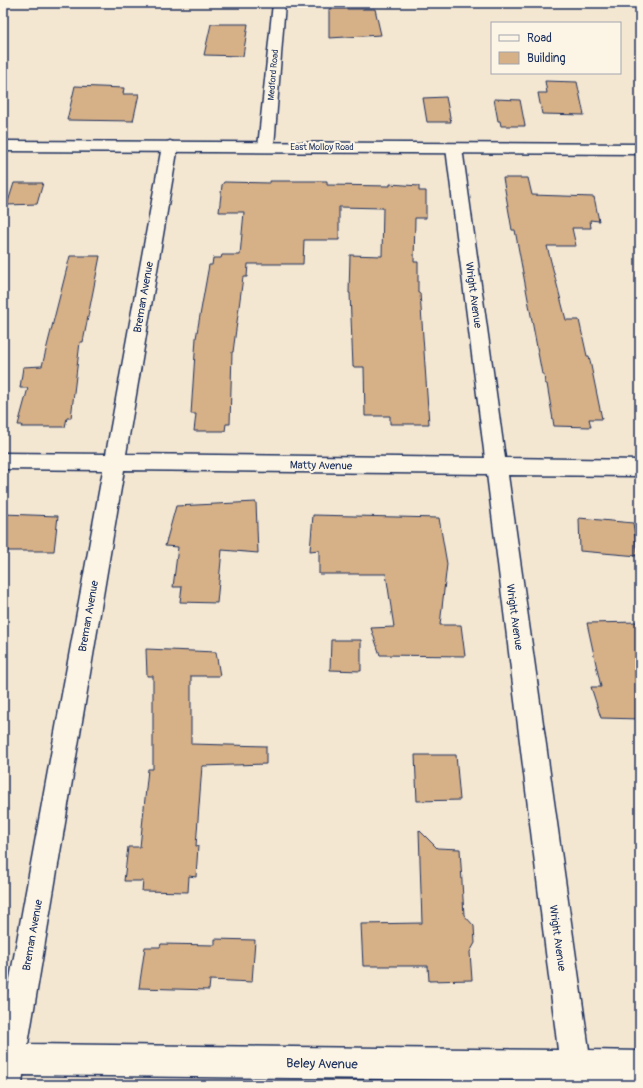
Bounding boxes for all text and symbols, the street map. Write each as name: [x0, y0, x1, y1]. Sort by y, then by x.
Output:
legend: [491, 22, 621, 74]
text: Road: [527, 31, 552, 46]
street label: Medford Road: [266, 49, 281, 101]
text: Building: [527, 51, 566, 66]
street label: East Molloy Road: [290, 142, 354, 153]
street label: Breman Avenue: [131, 260, 156, 334]
street label: Wright Avenue: [462, 261, 485, 330]
street label: Matty Avenue: [290, 458, 353, 473]
street label: Breman Avenue: [76, 579, 101, 653]
street label: Wright Avenue: [503, 583, 526, 652]
street label: Breman Avenue: [20, 898, 45, 972]
street label: Wright Avenue: [546, 904, 569, 973]
street label: Beley Avenue: [286, 1055, 359, 1073]

